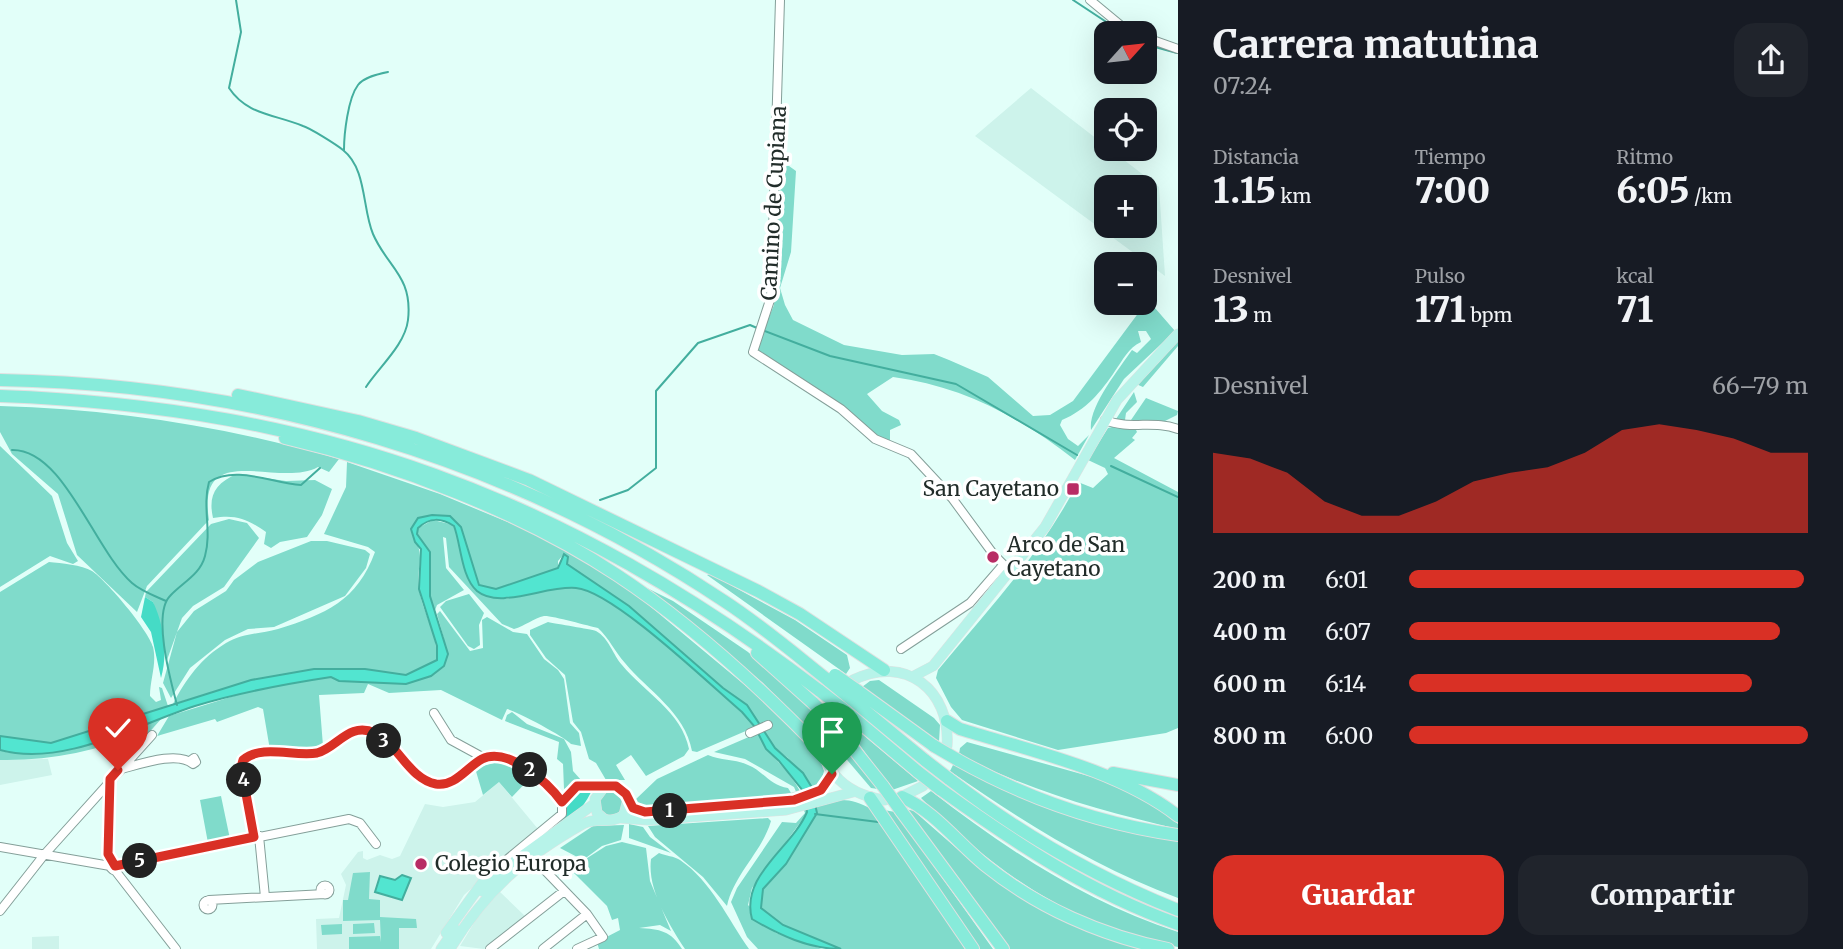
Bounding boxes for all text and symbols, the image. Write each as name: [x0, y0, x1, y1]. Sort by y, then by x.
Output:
north arrow: [1094, 21, 1157, 84]
map controls: [1094, 21, 1157, 315]
text: Carrera matutina: [1213, 21, 1539, 68]
button: share: [1734, 23, 1808, 97]
text: 07:24: [1213, 71, 1272, 100]
button: locate: [1094, 98, 1157, 161]
street label: Camino de Cupiana: [755, 105, 792, 301]
text: Distancia: [1213, 145, 1299, 169]
text: Tiempo: [1415, 145, 1486, 169]
text: Ritmo: [1616, 145, 1673, 169]
text: 1.15: [1213, 169, 1276, 213]
text: 7:00: [1415, 169, 1490, 213]
text: 6:05: [1616, 169, 1689, 213]
button: +: [1094, 175, 1157, 238]
text: km: [1276, 184, 1311, 208]
text: /km: [1689, 184, 1732, 208]
button: −: [1094, 252, 1157, 315]
text: Desnivel: [1213, 264, 1292, 288]
text: Pulso: [1415, 264, 1465, 288]
text: kcal: [1616, 264, 1654, 288]
text: 13: [1213, 288, 1249, 332]
text: 171: [1415, 288, 1466, 332]
text: 71: [1616, 288, 1653, 332]
text: m: [1249, 303, 1272, 327]
text: bpm: [1466, 303, 1512, 327]
text: Desnivel: [1213, 371, 1308, 400]
text: 66–79 m: [1712, 371, 1808, 400]
place label: San Cayetano: [923, 475, 1059, 502]
marker: San Cayetano: [1065, 481, 1081, 497]
place label: Arco de San Cayetano: [1006, 531, 1125, 582]
marker: Arco de San Cayetano: [985, 549, 1001, 565]
text: 200 m: [1213, 565, 1285, 594]
text: 6:01: [1325, 565, 1368, 594]
text: 400 m: [1213, 617, 1287, 646]
text: 6:07: [1325, 617, 1371, 646]
text: 600 m: [1213, 669, 1286, 698]
text: 6:14: [1325, 669, 1366, 698]
pin: [88, 698, 148, 770]
pin: [802, 702, 862, 774]
icon: check: [99, 709, 137, 747]
icon: arrive: [813, 713, 851, 751]
text: 800 m: [1213, 721, 1286, 750]
text: 6:00: [1325, 721, 1373, 750]
pin: 3: [366, 724, 402, 758]
text: 3: [378, 728, 389, 752]
pin: 2: [512, 752, 548, 788]
text: 2: [524, 757, 535, 781]
pin: 4: [226, 762, 262, 798]
text: 4: [237, 767, 250, 791]
pin: 1: [652, 794, 688, 828]
text: 1: [665, 798, 674, 822]
pin: 5: [122, 844, 158, 878]
text: 5: [134, 848, 145, 872]
place label: Colegio Europa: [435, 850, 587, 877]
button: Guardar: [1213, 855, 1504, 935]
button: Compartir: [1518, 855, 1808, 935]
marker: Colegio Europa: [413, 856, 429, 872]

